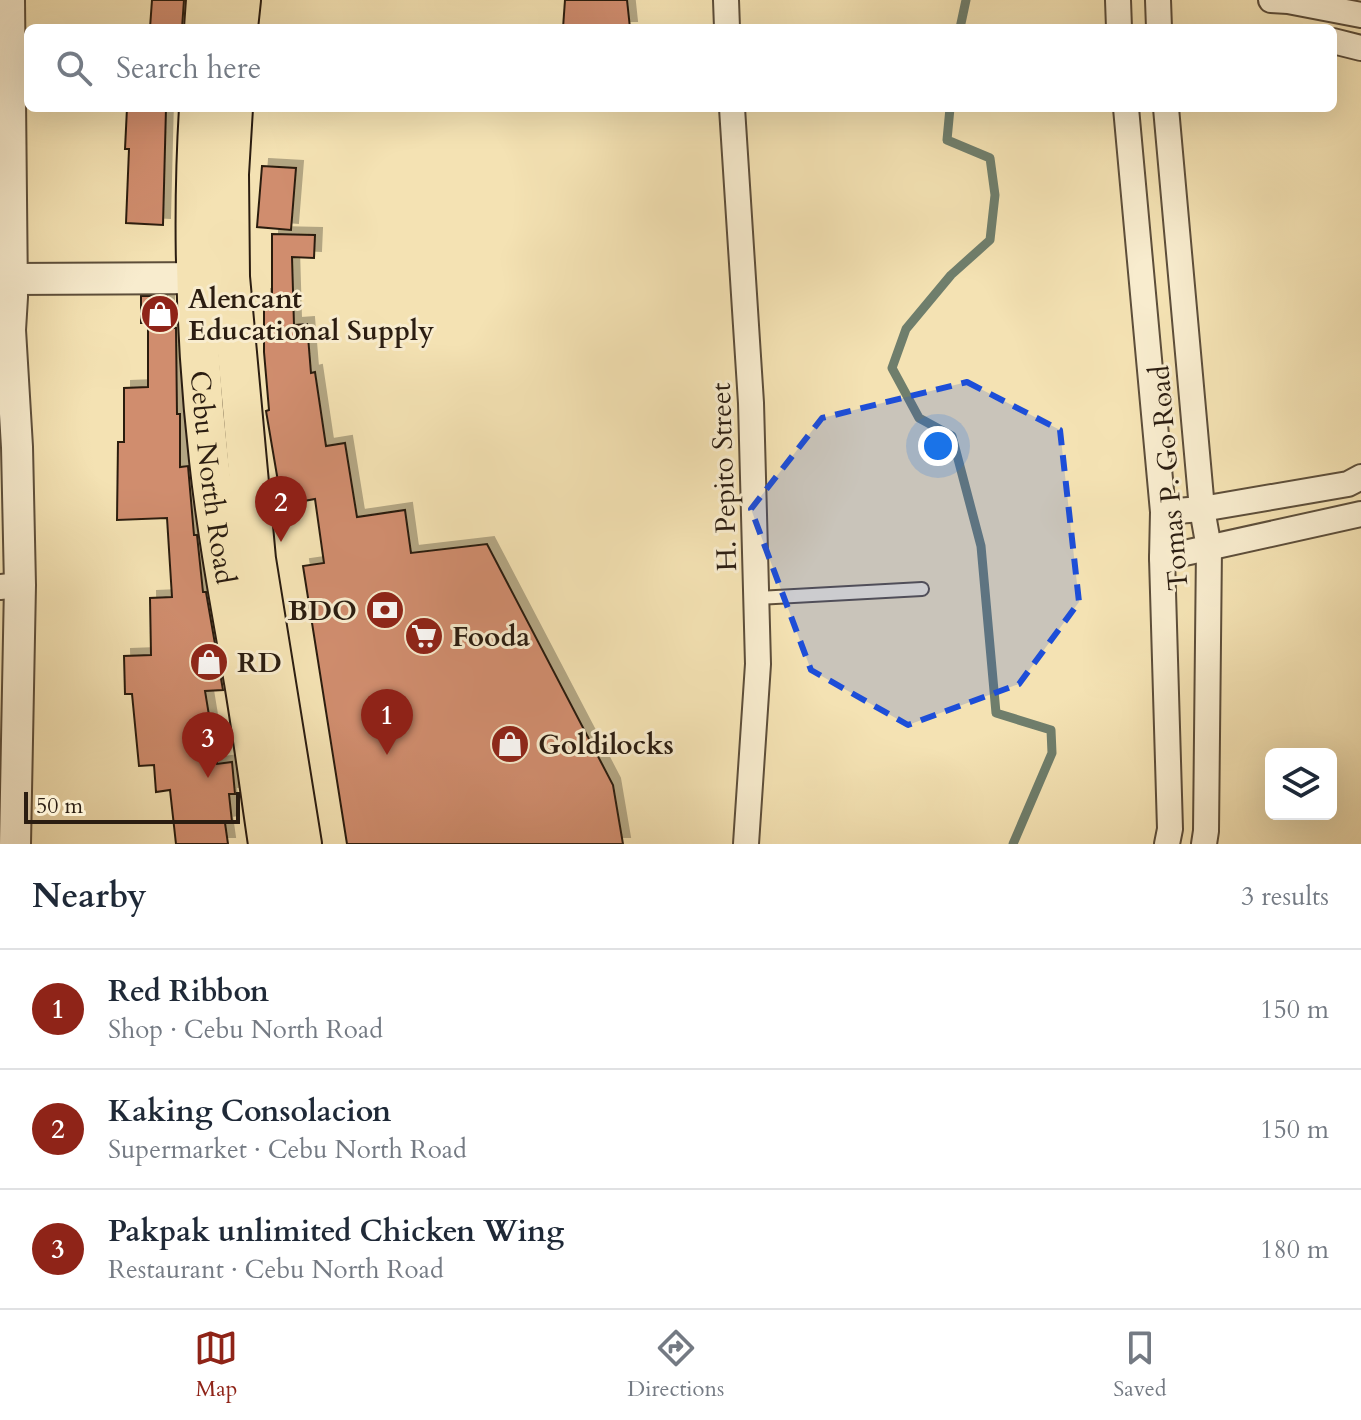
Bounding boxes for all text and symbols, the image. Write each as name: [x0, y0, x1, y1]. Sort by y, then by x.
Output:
search box: [24, 24, 1337, 112]
icon: search: [52, 46, 96, 90]
text: Search here: [116, 48, 261, 89]
place label: Alencant Educational Supply: [188, 280, 434, 350]
shop icon: Alencant Educational Supply: [139, 293, 181, 335]
street label: Tomas P. Go Road: [1140, 364, 1198, 592]
street label: Cebu North Road: [181, 369, 244, 587]
street label: H. Pepito Street: [702, 382, 746, 572]
your location: [918, 426, 958, 466]
pin: 2: [255, 476, 307, 542]
bank icon: BDO: [364, 589, 406, 631]
place label: BDO: [288, 592, 357, 630]
supermarket icon: Fooda: [403, 615, 445, 657]
place label: Fooda: [452, 618, 530, 656]
shop icon: RD: [188, 641, 230, 683]
place label: RD: [237, 644, 282, 682]
pin: 1: [361, 689, 413, 755]
pin: 3: [182, 712, 234, 778]
shop icon: Goldilocks: [489, 723, 531, 765]
place label: Goldilocks: [538, 726, 674, 764]
map controls: [1265, 748, 1337, 820]
button: layers: [1265, 748, 1337, 820]
scale bar: [24, 788, 240, 824]
text: 50 m: [36, 791, 83, 821]
text: Nearby: [32, 873, 147, 919]
text: 3 results: [1241, 879, 1329, 914]
text: Red Ribbon: [108, 971, 269, 1012]
text: 1: [51, 992, 65, 1027]
text: 150 m: [1260, 992, 1329, 1027]
text: Shop · Cebu North Road: [108, 1012, 383, 1047]
text: Kaking Consolacion: [108, 1091, 391, 1132]
text: 2: [51, 1112, 65, 1147]
text: 150 m: [1260, 1112, 1329, 1147]
text: Supermarket · Cebu North Road: [108, 1132, 467, 1167]
text: Pakpak unlimited Chicken Wing: [108, 1211, 564, 1252]
text: 3: [51, 1232, 65, 1267]
text: 180 m: [1260, 1232, 1329, 1267]
text: Restaurant · Cebu North Road: [108, 1252, 444, 1287]
tab: Map: [194, 1326, 238, 1404]
tab: Directions: [627, 1326, 724, 1404]
tab: Saved: [1113, 1326, 1167, 1404]

